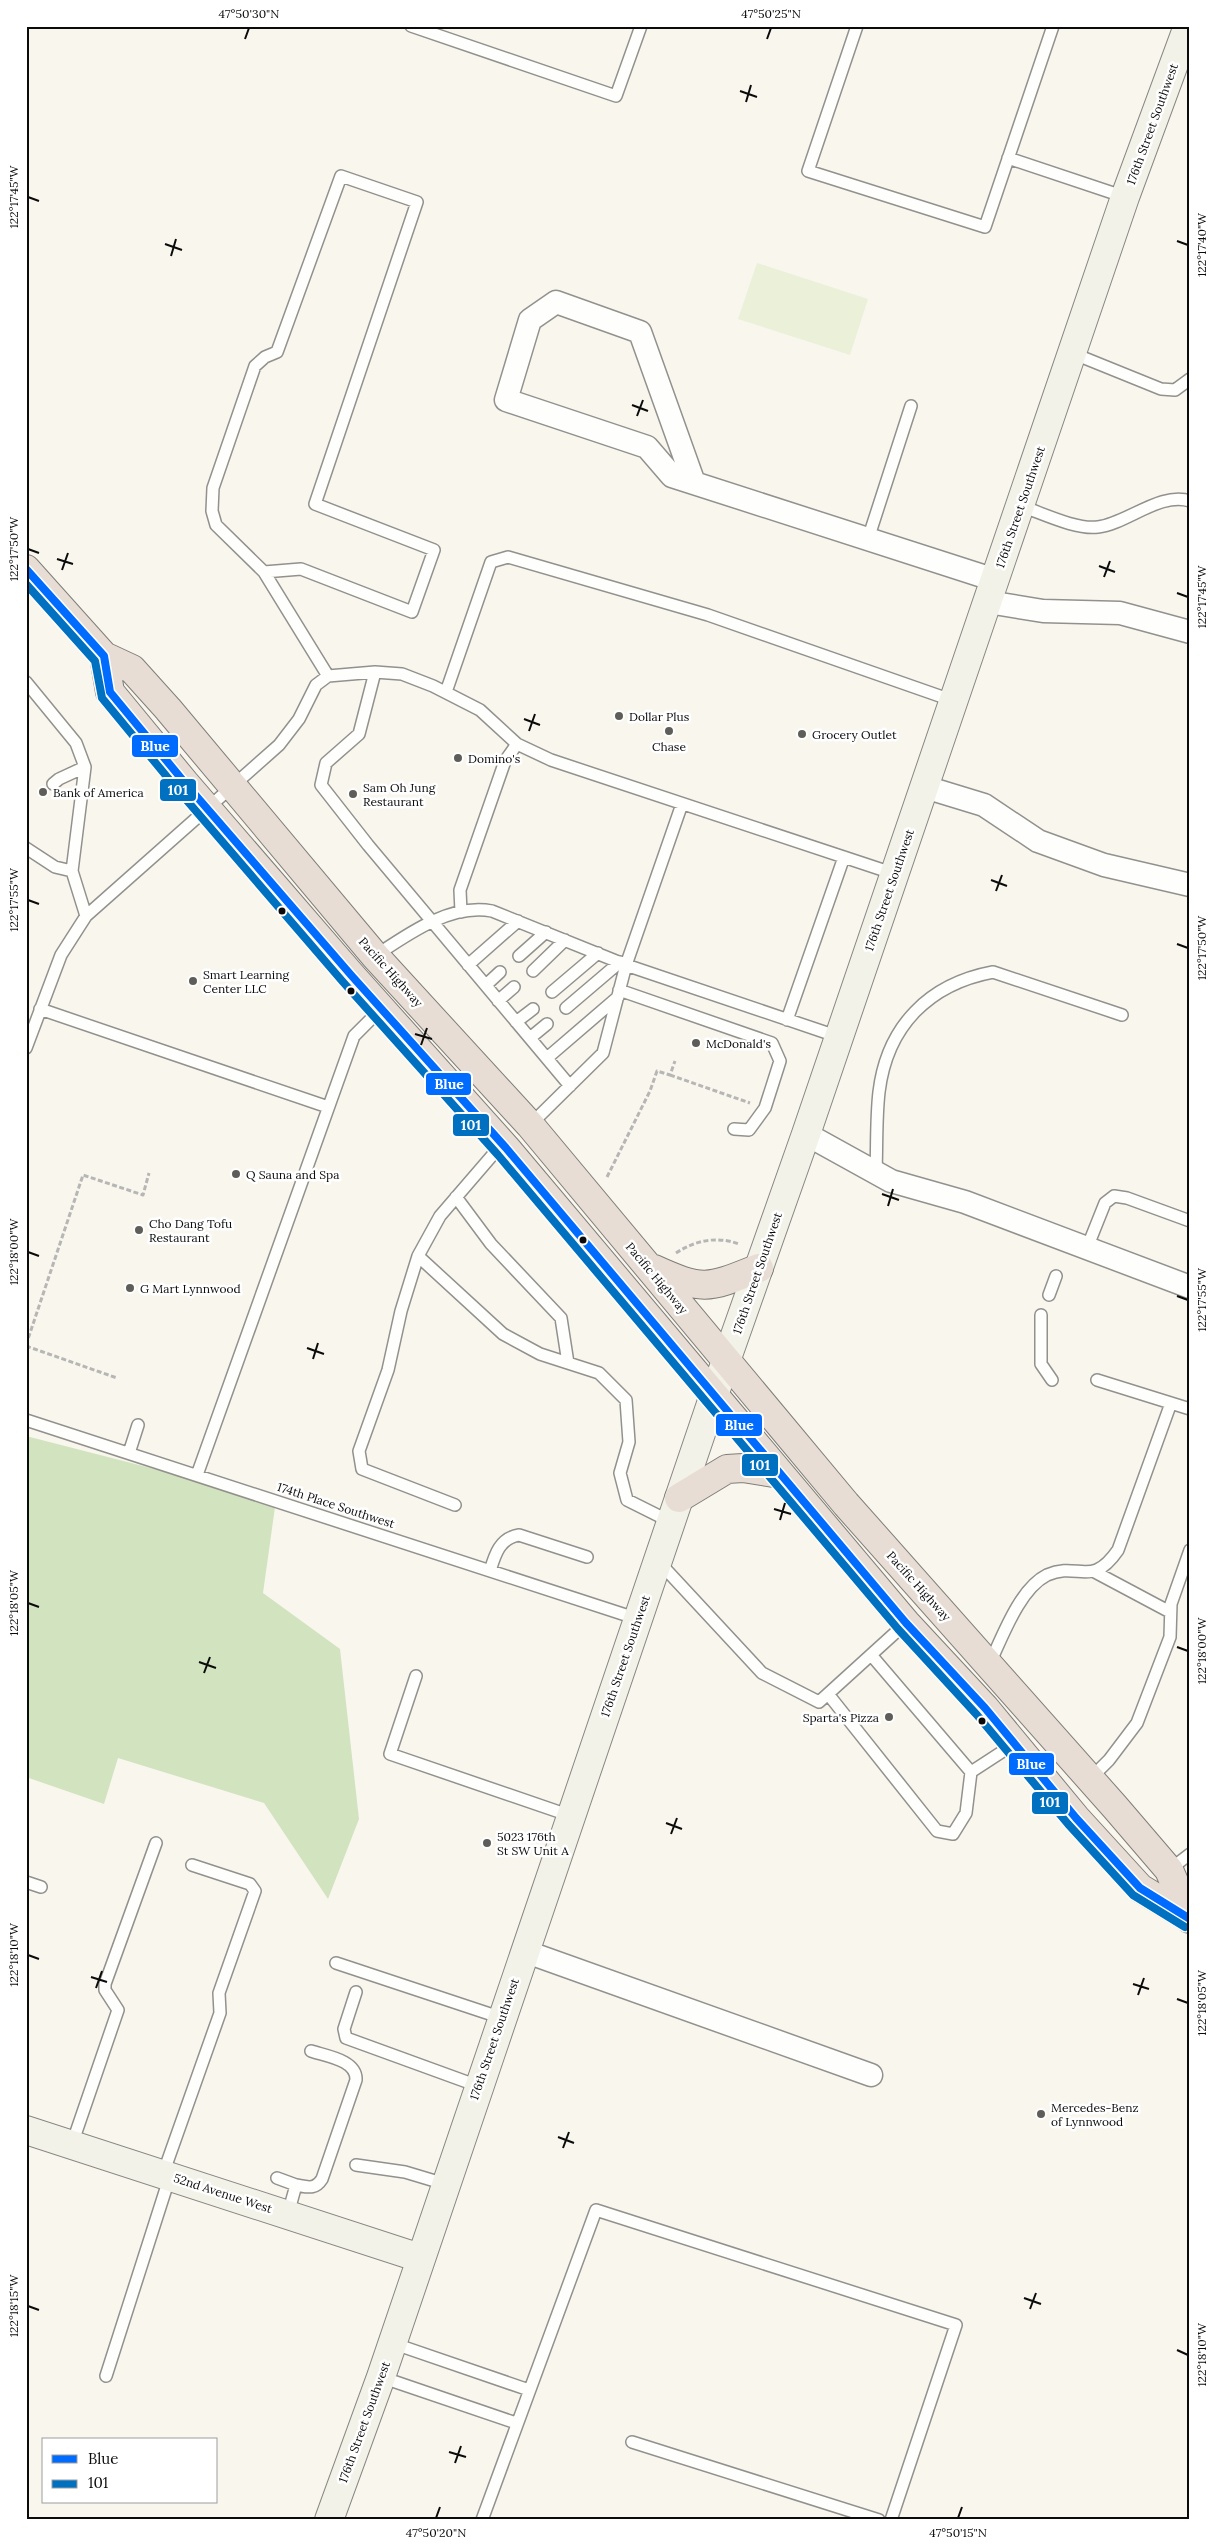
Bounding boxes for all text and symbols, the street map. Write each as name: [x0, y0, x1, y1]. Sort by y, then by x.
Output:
text: 47°50'30"N: [219, 6, 279, 21]
text: 47°50'25"N: [741, 6, 801, 21]
street label: 176th Street Southwest: [1123, 61, 1181, 187]
text: 122°17'45"W: [6, 164, 21, 229]
text: 122°17'40"W: [1194, 212, 1209, 277]
street label: 176th Street Southwest: [992, 444, 1048, 570]
text: 122°17'50"W: [6, 516, 21, 581]
text: 122°17'45"W: [1194, 564, 1209, 629]
place label: Dollar Plus: [629, 709, 690, 724]
marker: Dollar Plus: [613, 710, 625, 722]
marker: Chase: [663, 725, 675, 737]
place label: Grocery Outlet: [812, 727, 897, 742]
marker: Grocery Outlet: [796, 728, 808, 740]
line badge: Blue: [131, 734, 179, 758]
text: Blue: [140, 737, 170, 755]
place label: Chase: [652, 739, 686, 754]
place label: Domino's: [468, 751, 521, 766]
marker: Domino's: [452, 752, 464, 764]
line badge: 101: [159, 778, 197, 802]
place label: Sam Oh Jung Restaurant: [363, 780, 436, 809]
text: 101: [168, 781, 188, 799]
place label: Bank of America: [53, 785, 144, 800]
marker: Bank of America: [37, 786, 49, 798]
marker: Sam Oh Jung Restaurant: [347, 788, 359, 800]
street label: 176th Street Southwest: [861, 827, 917, 953]
text: 122°17'55"W: [6, 867, 21, 932]
unlabelled marker: [277, 906, 287, 916]
text: 122°17'50"W: [1194, 915, 1209, 980]
street label: Pacific Highway: [356, 934, 427, 1010]
place label: Smart Learning Center LLC: [203, 967, 289, 996]
marker: Smart Learning Center LLC: [187, 975, 199, 987]
unlabelled marker: [346, 986, 356, 996]
place label: McDonald's: [706, 1036, 771, 1051]
marker: McDonald's: [690, 1037, 702, 1049]
line badge: Blue: [425, 1072, 472, 1096]
text: Blue: [434, 1075, 464, 1093]
line badge: 101: [452, 1113, 490, 1137]
text: 101: [461, 1116, 481, 1134]
place label: Q Sauna and Spa: [246, 1167, 339, 1182]
marker: Q Sauna and Spa: [230, 1168, 242, 1180]
street label: 176th Street Southwest: [729, 1210, 785, 1336]
place label: Cho Dang Tofu Restaurant: [149, 1216, 232, 1245]
text: 122°18'00"W: [6, 1218, 21, 1285]
marker: Cho Dang Tofu Restaurant: [133, 1224, 145, 1236]
unlabelled marker: [578, 1235, 588, 1245]
street label: Pacific Highway: [623, 1239, 692, 1317]
text: 122°17'55"W: [1194, 1267, 1209, 1332]
place label: G Mart Lynnwood: [140, 1281, 241, 1296]
marker: G Mart Lynnwood: [124, 1282, 136, 1294]
line badge: Blue: [715, 1413, 763, 1437]
text: Blue: [724, 1416, 754, 1434]
line badge: 101: [741, 1453, 779, 1477]
text: 101: [750, 1456, 770, 1474]
street label: 174th Place Southwest: [275, 1479, 397, 1531]
street label: Pacific Highway: [884, 1548, 955, 1624]
text: 122°18'05"W: [6, 1569, 21, 1636]
street label: 176th Street Southwest: [597, 1593, 653, 1719]
text: 122°18'00"W: [1194, 1617, 1209, 1684]
place label: Sparta's Pizza: [803, 1710, 879, 1725]
marker: Sparta's Pizza: [883, 1711, 895, 1723]
unlabelled marker: [977, 1716, 987, 1726]
line badge: Blue: [1008, 1752, 1055, 1776]
text: Blue: [1016, 1755, 1046, 1773]
line badge: 101: [1031, 1791, 1069, 1815]
text: 101: [1040, 1793, 1060, 1811]
place label: 5023 176th St SW Unit A: [497, 1829, 569, 1858]
marker: 5023 176th St SW Unit A: [481, 1837, 493, 1849]
text: 122°18'10"W: [6, 1922, 21, 1987]
text: 122°18'05"W: [1194, 1969, 1209, 2036]
street label: 176th Street Southwest: [466, 1976, 522, 2102]
place label: Mercedes-Benz of Lynnwood: [1051, 2100, 1139, 2129]
marker: Mercedes-Benz of Lynnwood: [1035, 2108, 1047, 2120]
street label: 52nd Avenue West: [172, 2170, 274, 2216]
text: 122°18'15"W: [6, 2274, 21, 2337]
text: 122°18'10"W: [1194, 2322, 1209, 2387]
street label: 176th Street Southwest: [335, 2359, 393, 2485]
legend: [42, 2438, 218, 2504]
text: Blue: [88, 2449, 118, 2468]
text: 101: [88, 2473, 108, 2492]
text: 47°50'20"N: [406, 2525, 466, 2540]
text: 47°50'15"N: [929, 2525, 987, 2540]

